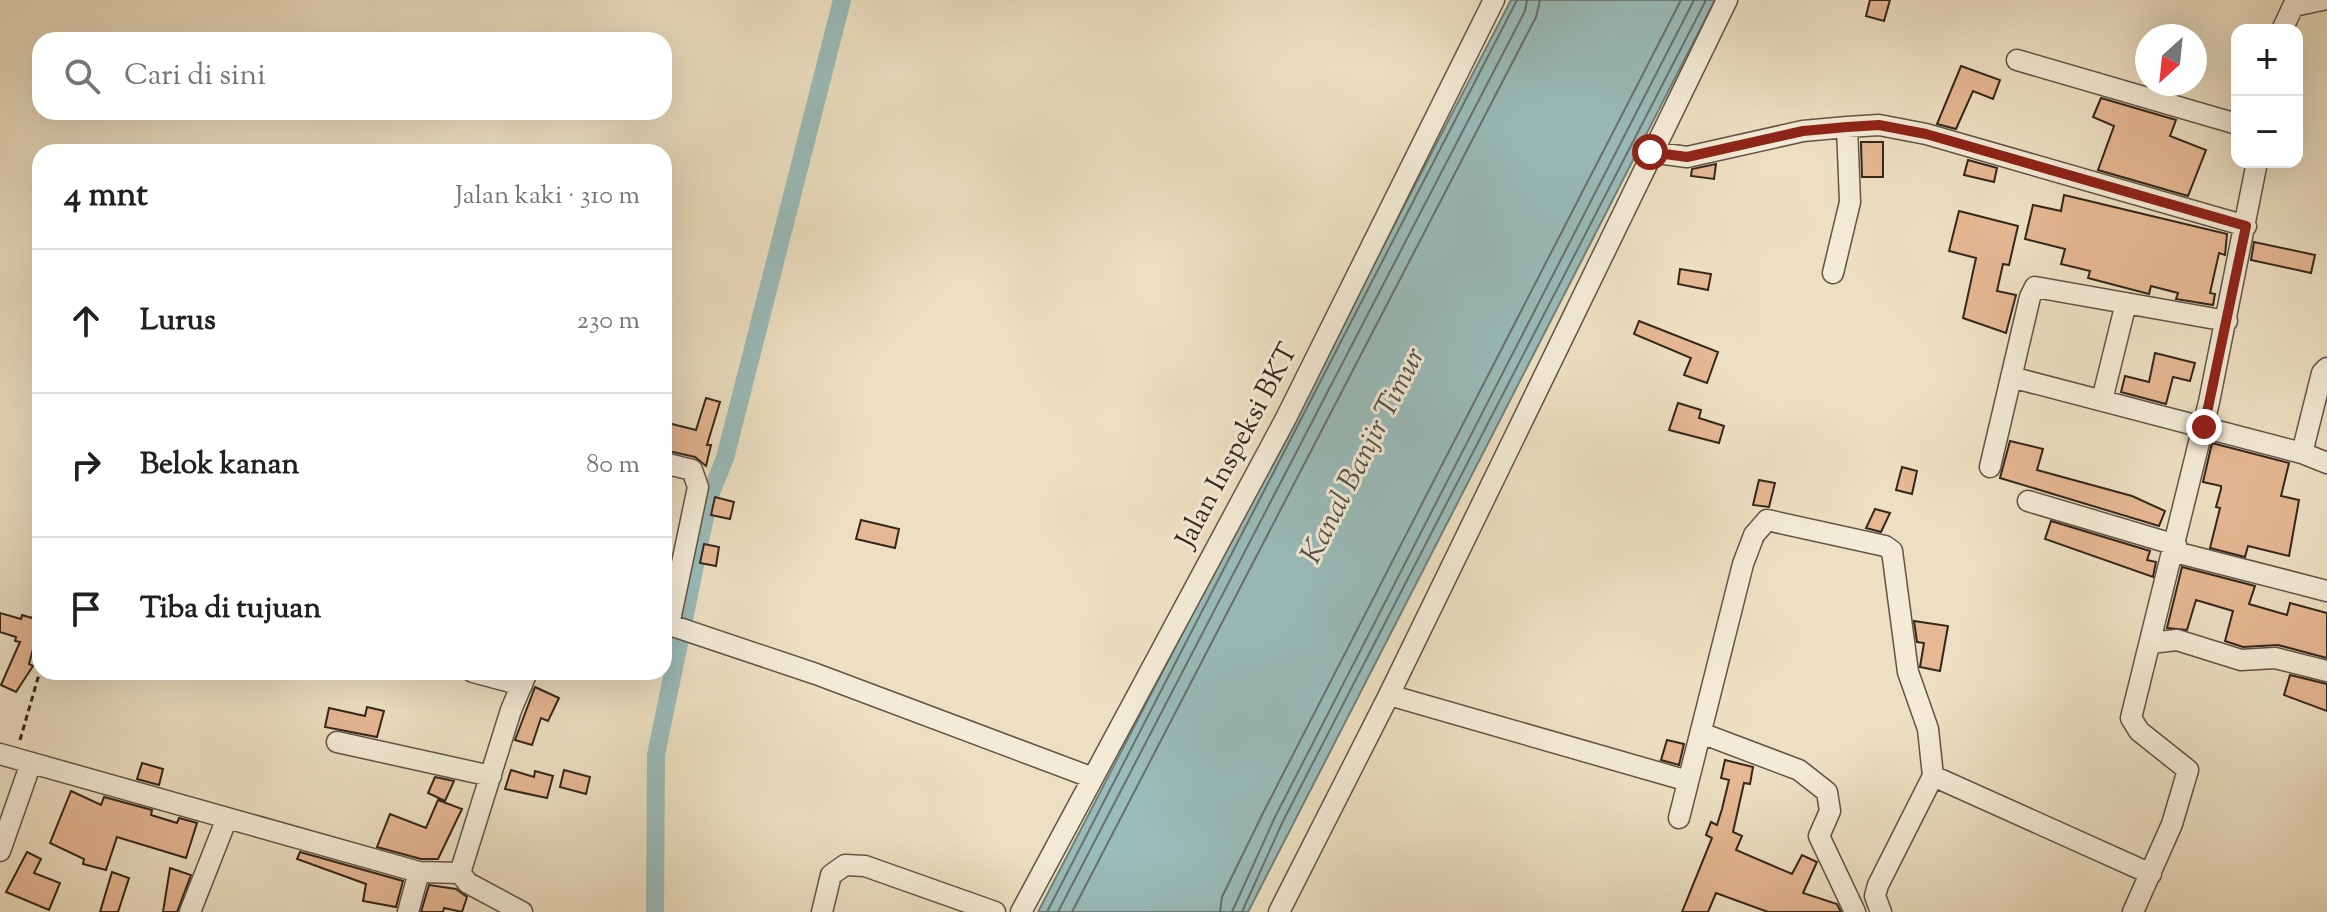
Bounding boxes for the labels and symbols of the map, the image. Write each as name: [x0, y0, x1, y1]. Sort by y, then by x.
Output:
north arrow: [2135, 24, 2207, 96]
route start: [1632, 134, 1668, 170]
street label: Jalan Inspeksi BKT: [1166, 336, 1309, 557]
water label: Kanal Banjir Timur: [1291, 340, 1437, 572]
route end: [2186, 409, 2222, 445]

